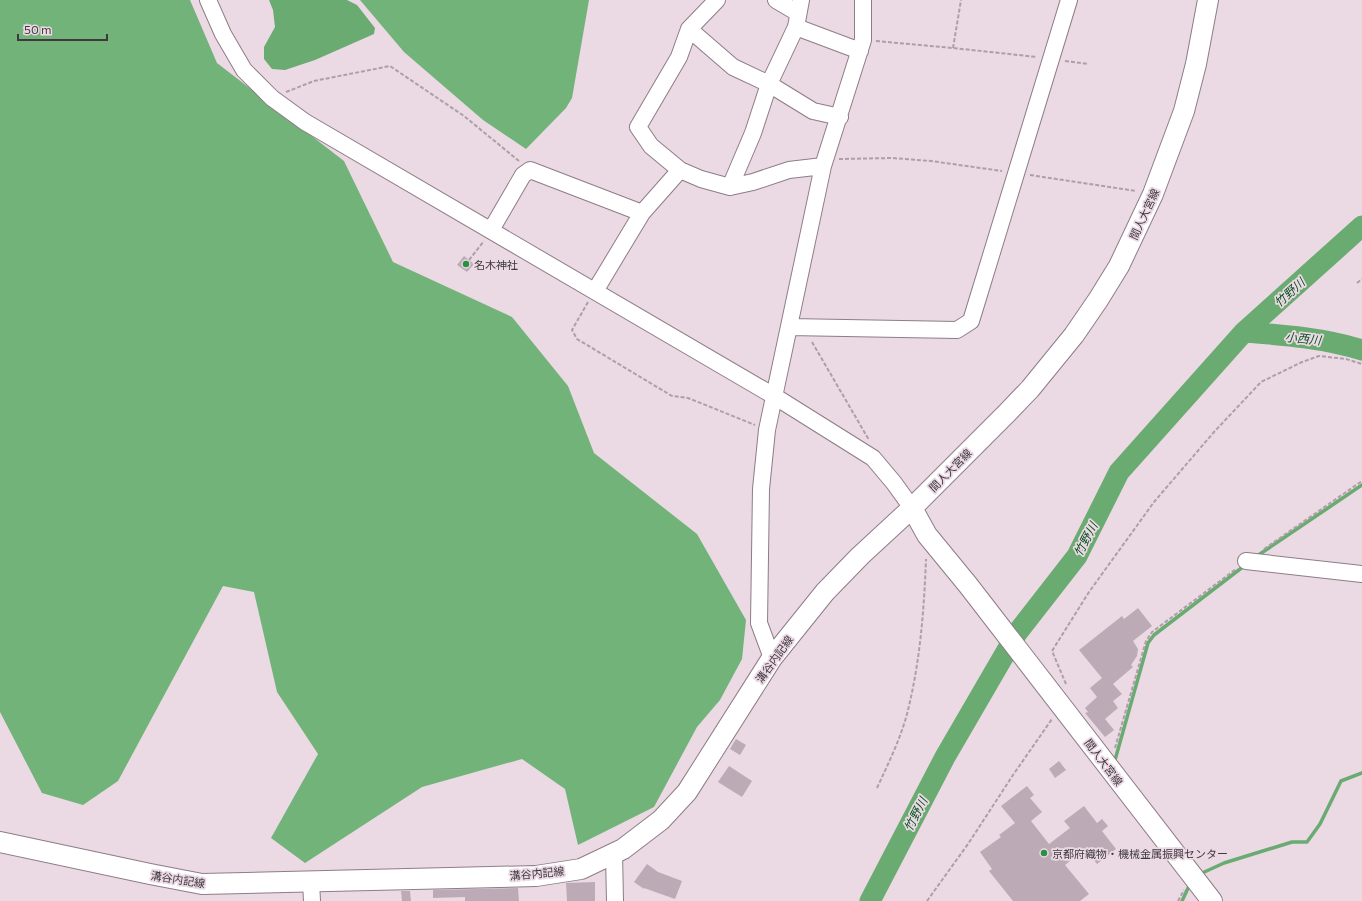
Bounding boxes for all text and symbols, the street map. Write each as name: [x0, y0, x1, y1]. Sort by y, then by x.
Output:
scale bar: [18, 16, 107, 42]
text: 50 m: [24, 22, 52, 36]
street label: 間人大宮線: [1126, 186, 1162, 242]
place label: 名木神社: [474, 258, 518, 271]
marker: 名木神社: [461, 259, 471, 269]
water label: 竹野川: [1271, 273, 1309, 309]
water label: 小西川: [1284, 329, 1324, 347]
street label: 間人大宮線: [926, 446, 974, 494]
water label: 竹野川: [1070, 518, 1101, 558]
street label: 溝谷内記線: [753, 633, 795, 685]
street label: 間人大宮線: [1082, 736, 1126, 788]
water label: 竹野川: [901, 793, 930, 833]
place label: 京都府織物・機械金属振興センター: [1052, 847, 1228, 860]
marker: 京都府織物・機械金属振興センター: [1039, 848, 1049, 858]
street label: 溝谷内記線: [509, 864, 565, 882]
street label: 溝谷内記線: [150, 868, 206, 890]

